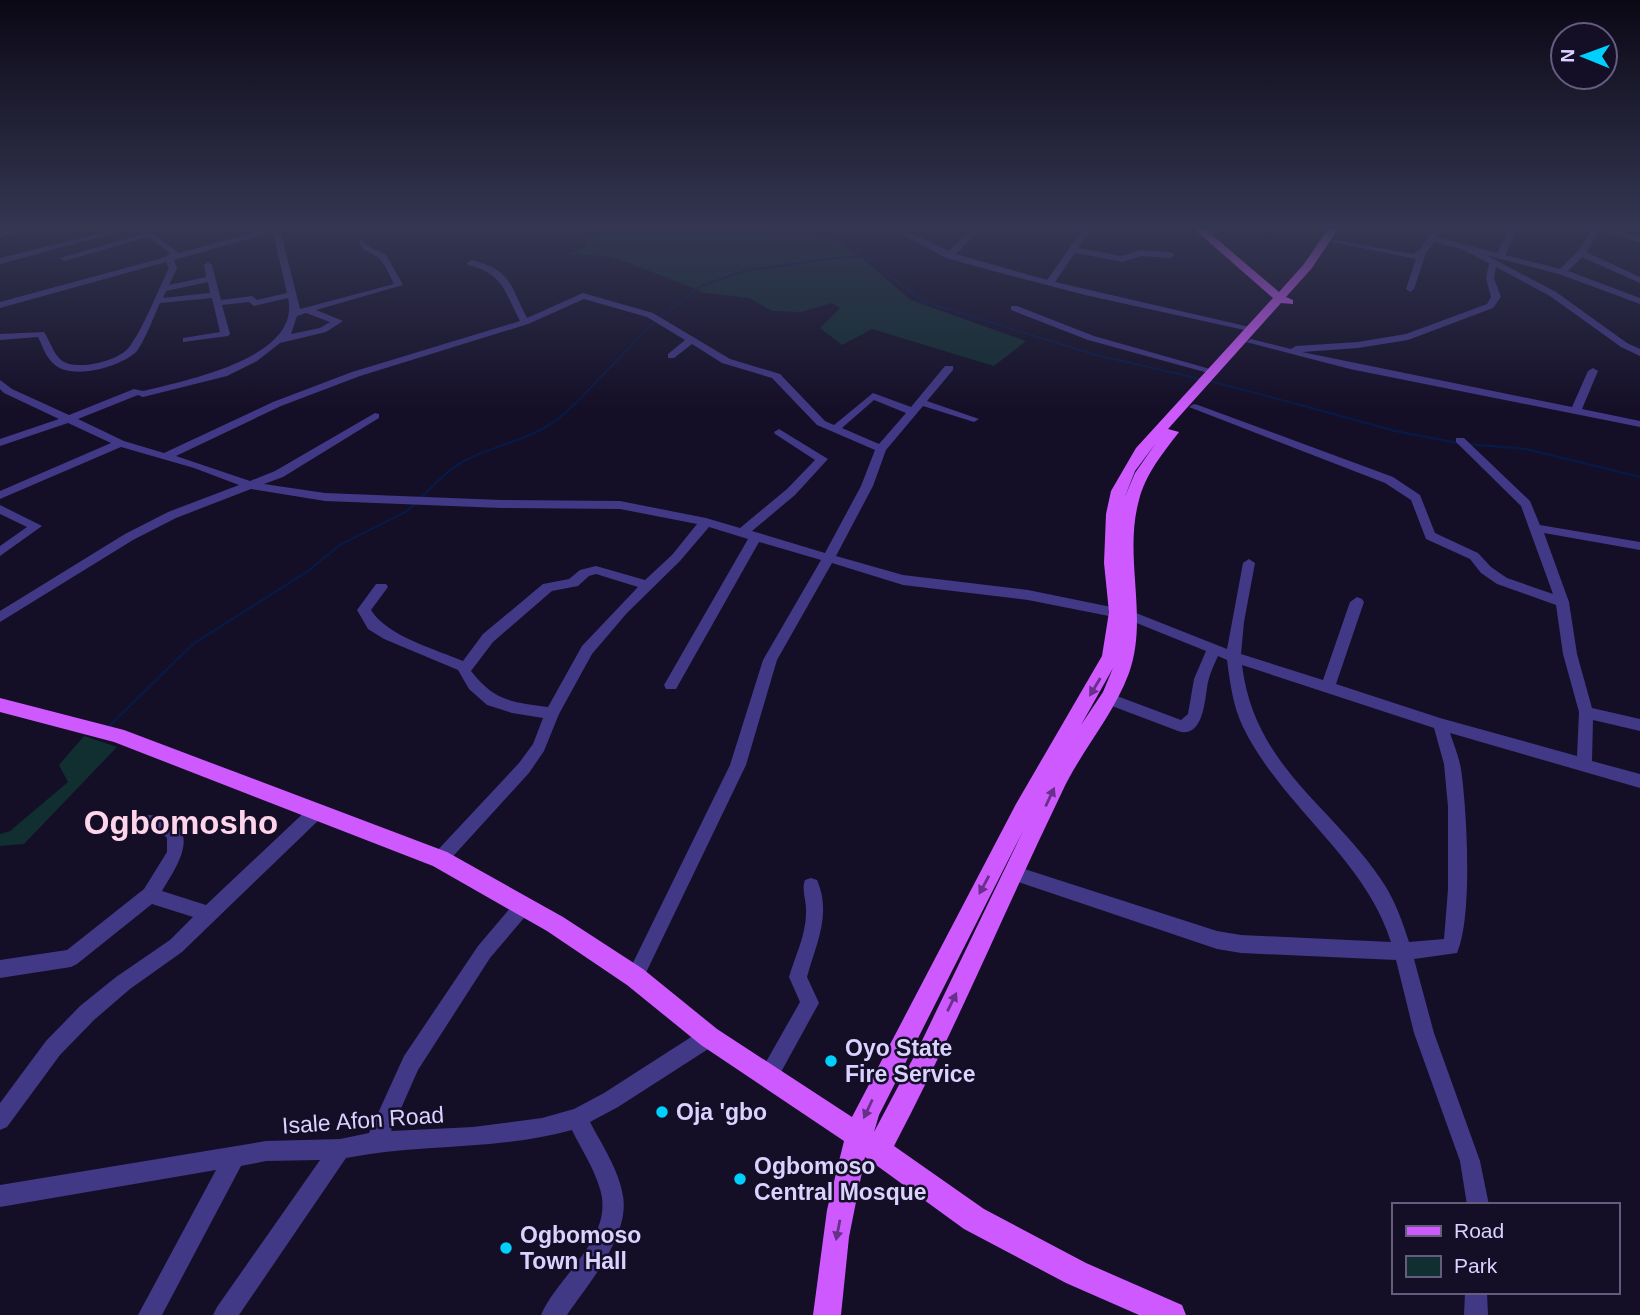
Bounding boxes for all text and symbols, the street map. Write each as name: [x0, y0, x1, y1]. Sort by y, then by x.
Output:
north arrow: [1549, 21, 1619, 91]
text: N: [1557, 49, 1578, 63]
one-way arrow: [1089, 677, 1102, 696]
one-way arrow: [1045, 787, 1056, 807]
district label: Ogbomosho: [84, 804, 278, 841]
one-way arrow: [978, 875, 989, 895]
one-way arrow: [946, 992, 957, 1012]
place label: Oyo State Fire Service: [845, 1035, 975, 1087]
marker: Oyo State Fire Service: [823, 1053, 839, 1069]
place label: Oja 'gbo: [676, 1099, 767, 1125]
one-way arrow: [863, 1099, 874, 1119]
street label: Isale Afon Road: [281, 1101, 445, 1139]
marker: Oja 'gbo: [654, 1104, 670, 1120]
place label: Ogbomoso Central Mosque: [754, 1153, 927, 1205]
marker: Ogbomoso Central Mosque: [732, 1171, 748, 1187]
legend: [1392, 1203, 1619, 1294]
one-way arrow: [832, 1219, 843, 1241]
text: Road: [1454, 1219, 1504, 1242]
place label: Ogbomoso Town Hall: [520, 1222, 641, 1274]
marker: Ogbomoso Town Hall: [498, 1240, 514, 1256]
text: Park: [1454, 1254, 1498, 1277]

